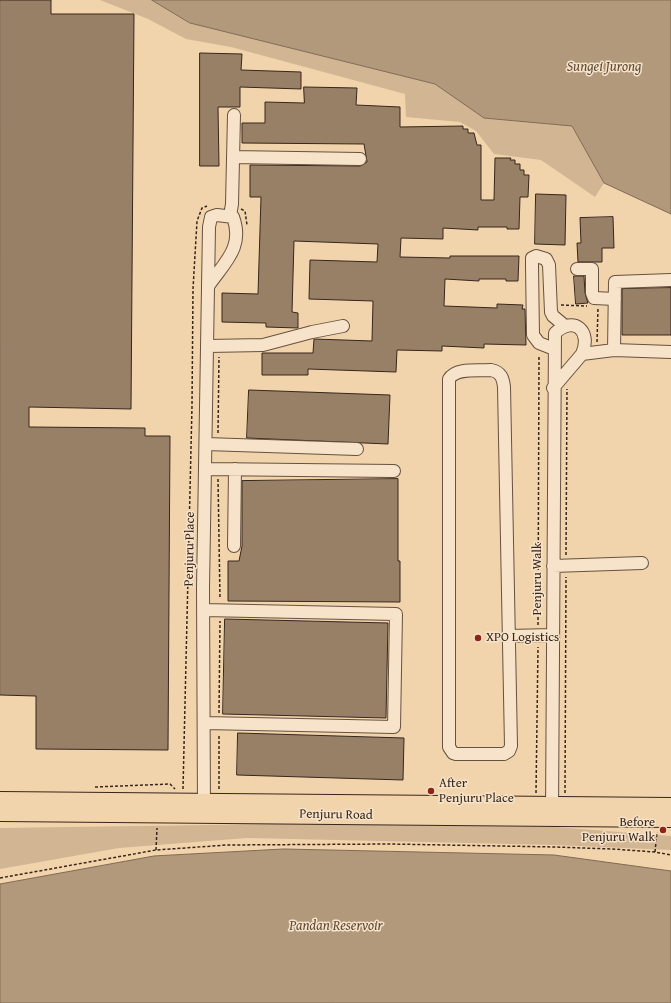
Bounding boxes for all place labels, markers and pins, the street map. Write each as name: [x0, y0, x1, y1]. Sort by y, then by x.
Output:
place label: XPO Logistics: [486, 630, 559, 646]
marker: XPO Logistics: [473, 633, 483, 643]
place label: After Penjuru Place: [439, 776, 514, 807]
marker: After Penjuru Place: [426, 786, 436, 796]
place label: Before Penjuru Walk: [582, 815, 655, 846]
marker: Before Penjuru Walk: [658, 825, 668, 835]

